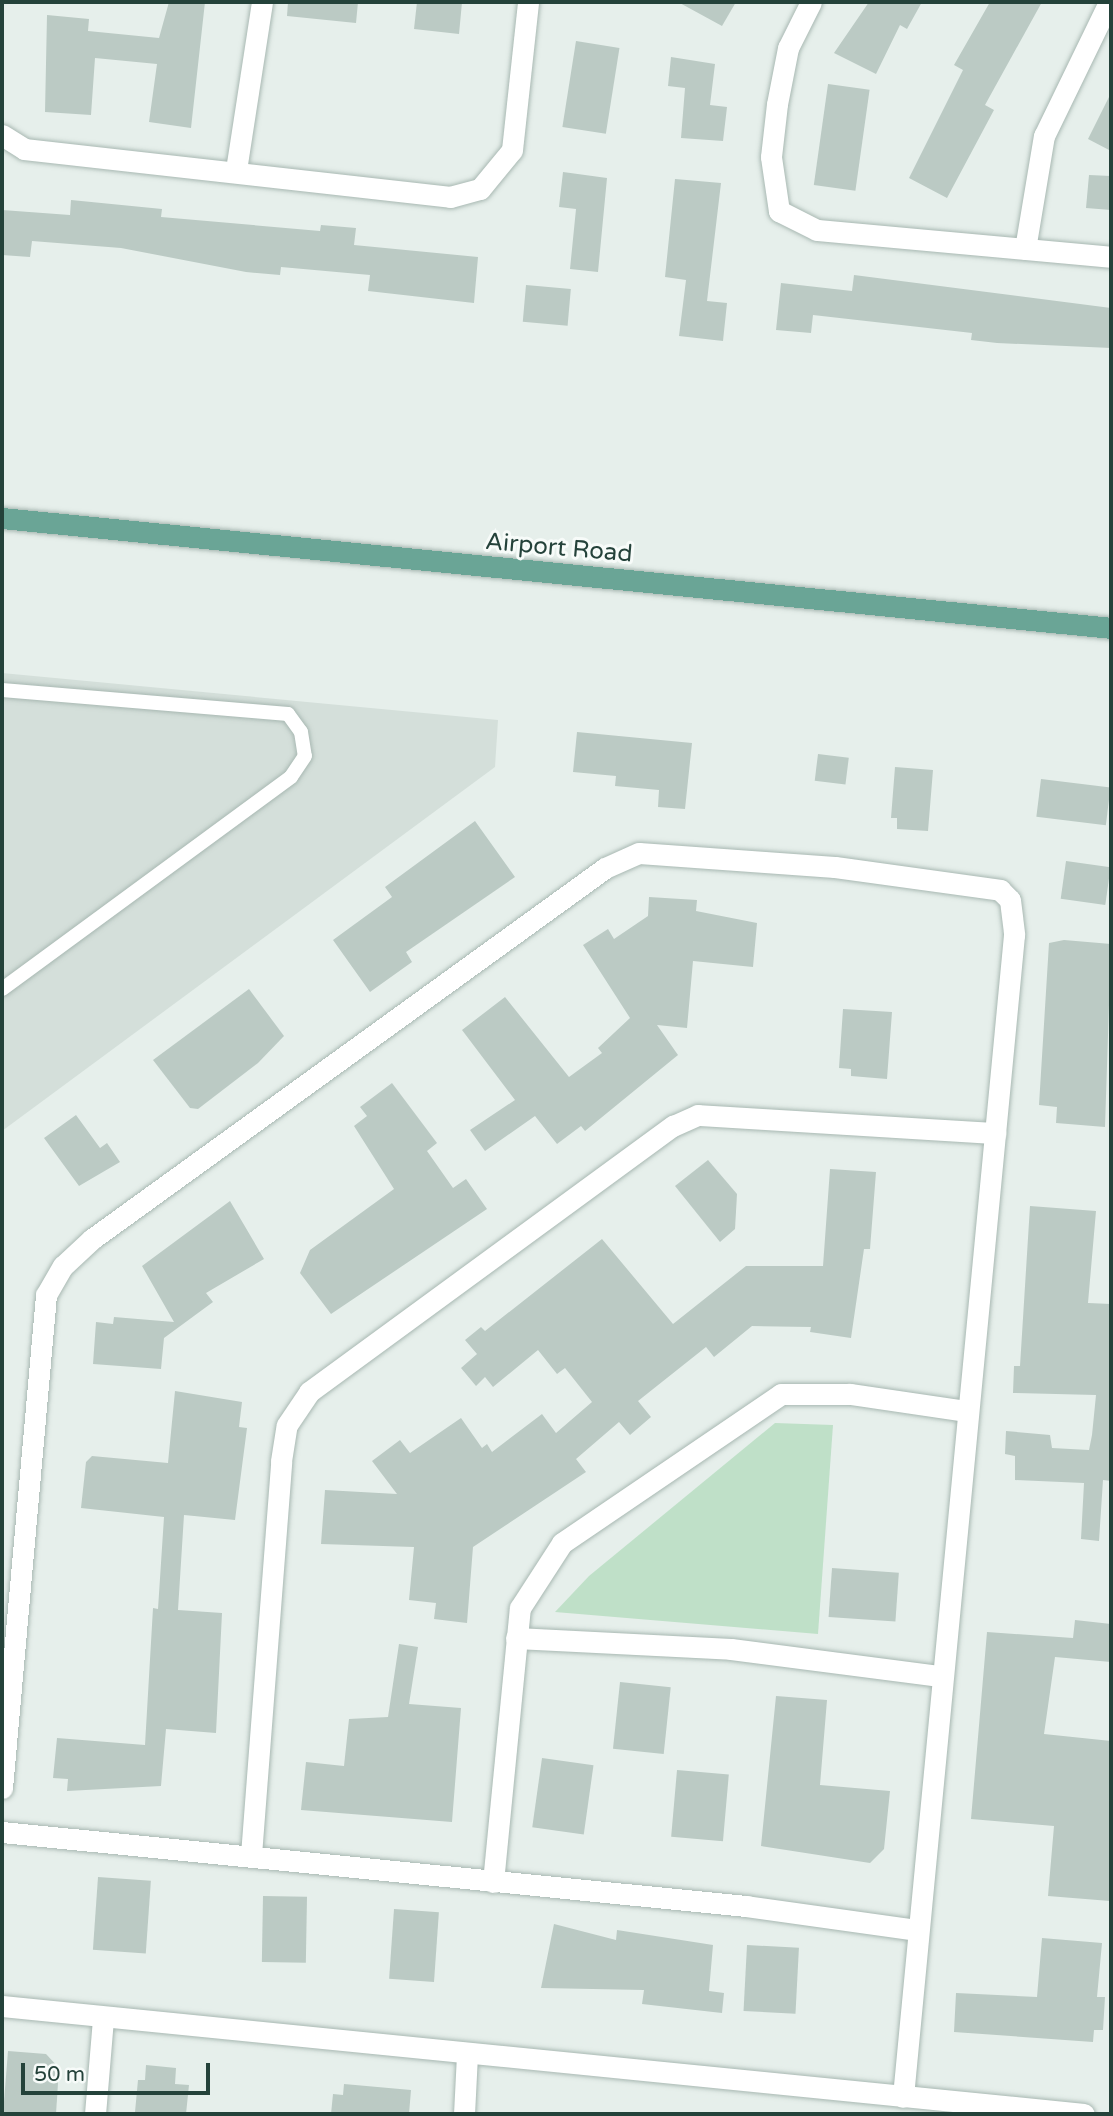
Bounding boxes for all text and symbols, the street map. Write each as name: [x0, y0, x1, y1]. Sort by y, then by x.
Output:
street label: Airport Road: [484, 527, 634, 569]
scale bar: [24, 2050, 214, 2094]
text: 50 m: [34, 2062, 85, 2087]

